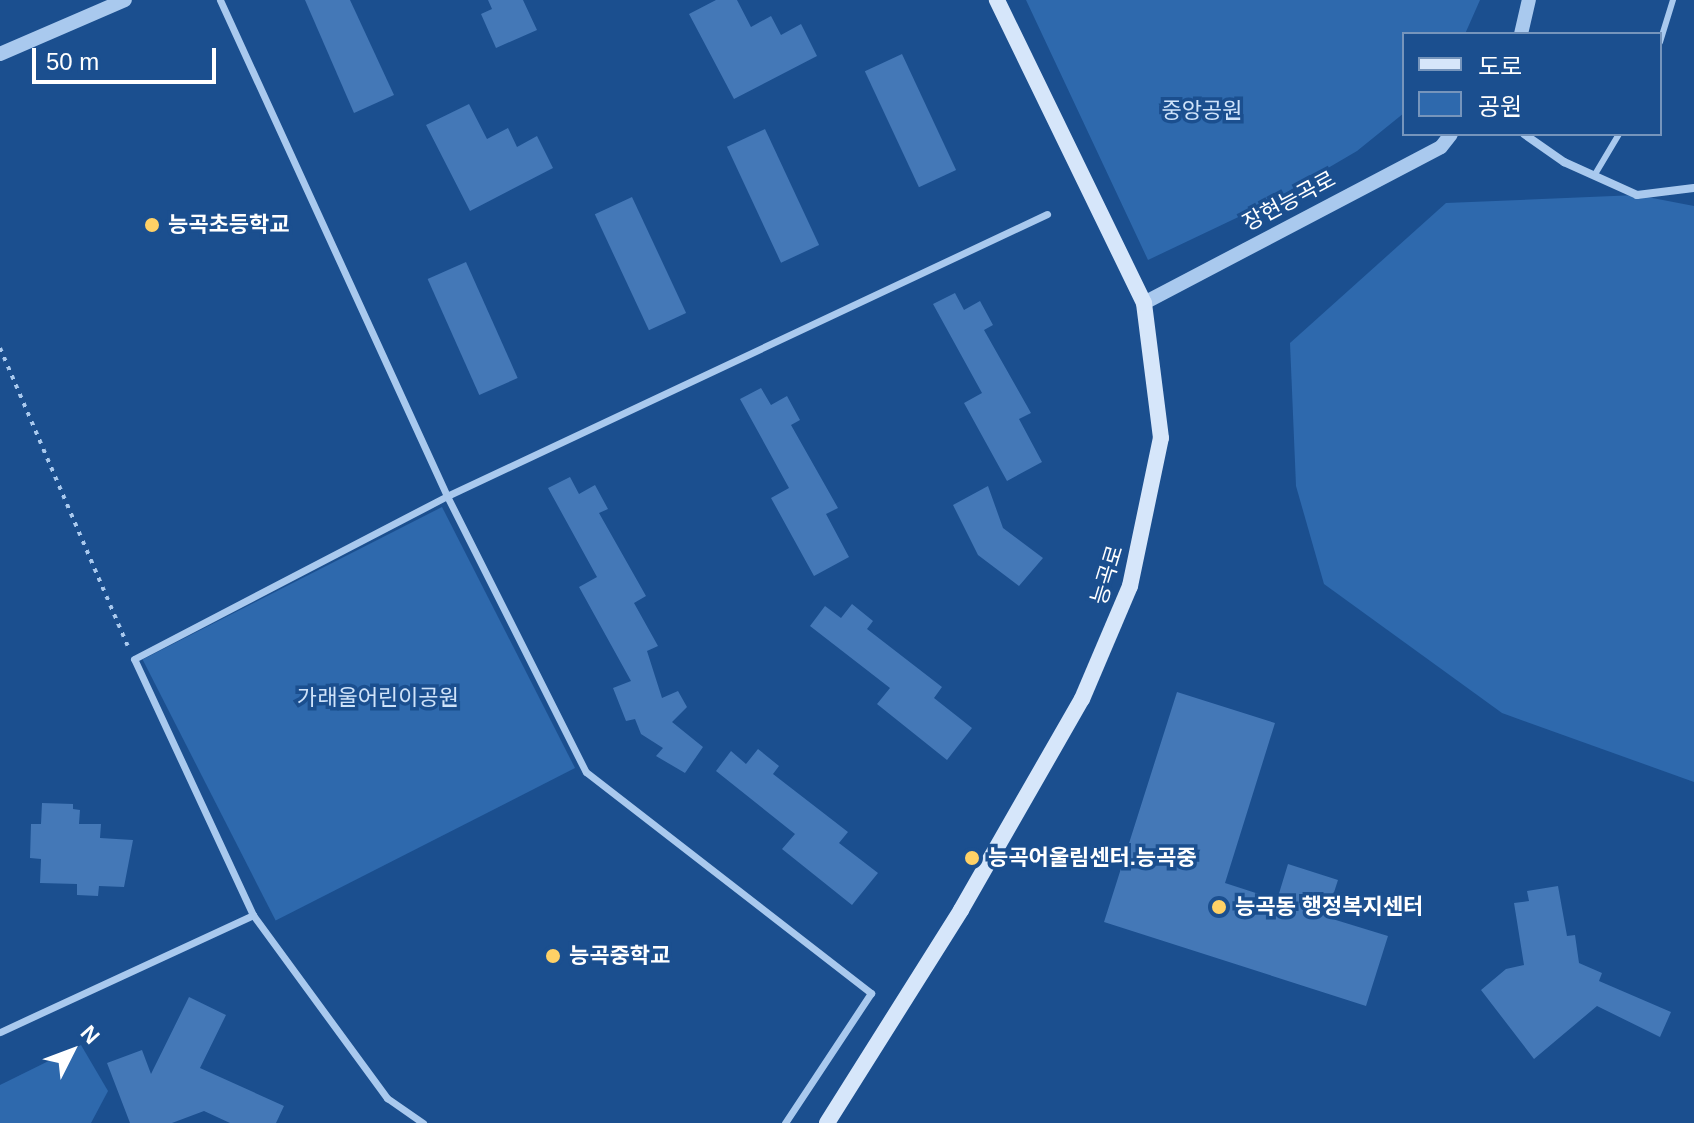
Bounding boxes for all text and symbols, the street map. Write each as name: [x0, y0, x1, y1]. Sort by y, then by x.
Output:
scale bar: [36, 32, 220, 82]
legend: [1402, 32, 1662, 136]
text: 50 m: [46, 48, 99, 75]
text: 도로: [1478, 53, 1522, 80]
text: 공원: [1478, 93, 1522, 120]
park label: 중앙공원: [1162, 98, 1242, 124]
street label: 장현능곡로: [1238, 166, 1340, 236]
place label: 능곡초등학교: [168, 212, 289, 238]
marker: 능곡초등학교: [143, 216, 161, 234]
street label: 능곡로: [1086, 542, 1128, 608]
park label: 가래울어린이공원: [297, 685, 459, 711]
place label: 능곡어울림센터.능곡중: [988, 845, 1197, 871]
marker: 능곡어울림센터.능곡중: [963, 849, 981, 867]
place label: 능곡동 행정복지센터: [1235, 894, 1423, 920]
marker: 능곡동 행정복지센터: [1210, 898, 1228, 916]
place label: 능곡중학교: [569, 943, 670, 969]
marker: 능곡중학교: [544, 947, 562, 965]
north arrow: [32, 1011, 112, 1091]
text: N: [76, 1020, 105, 1049]

